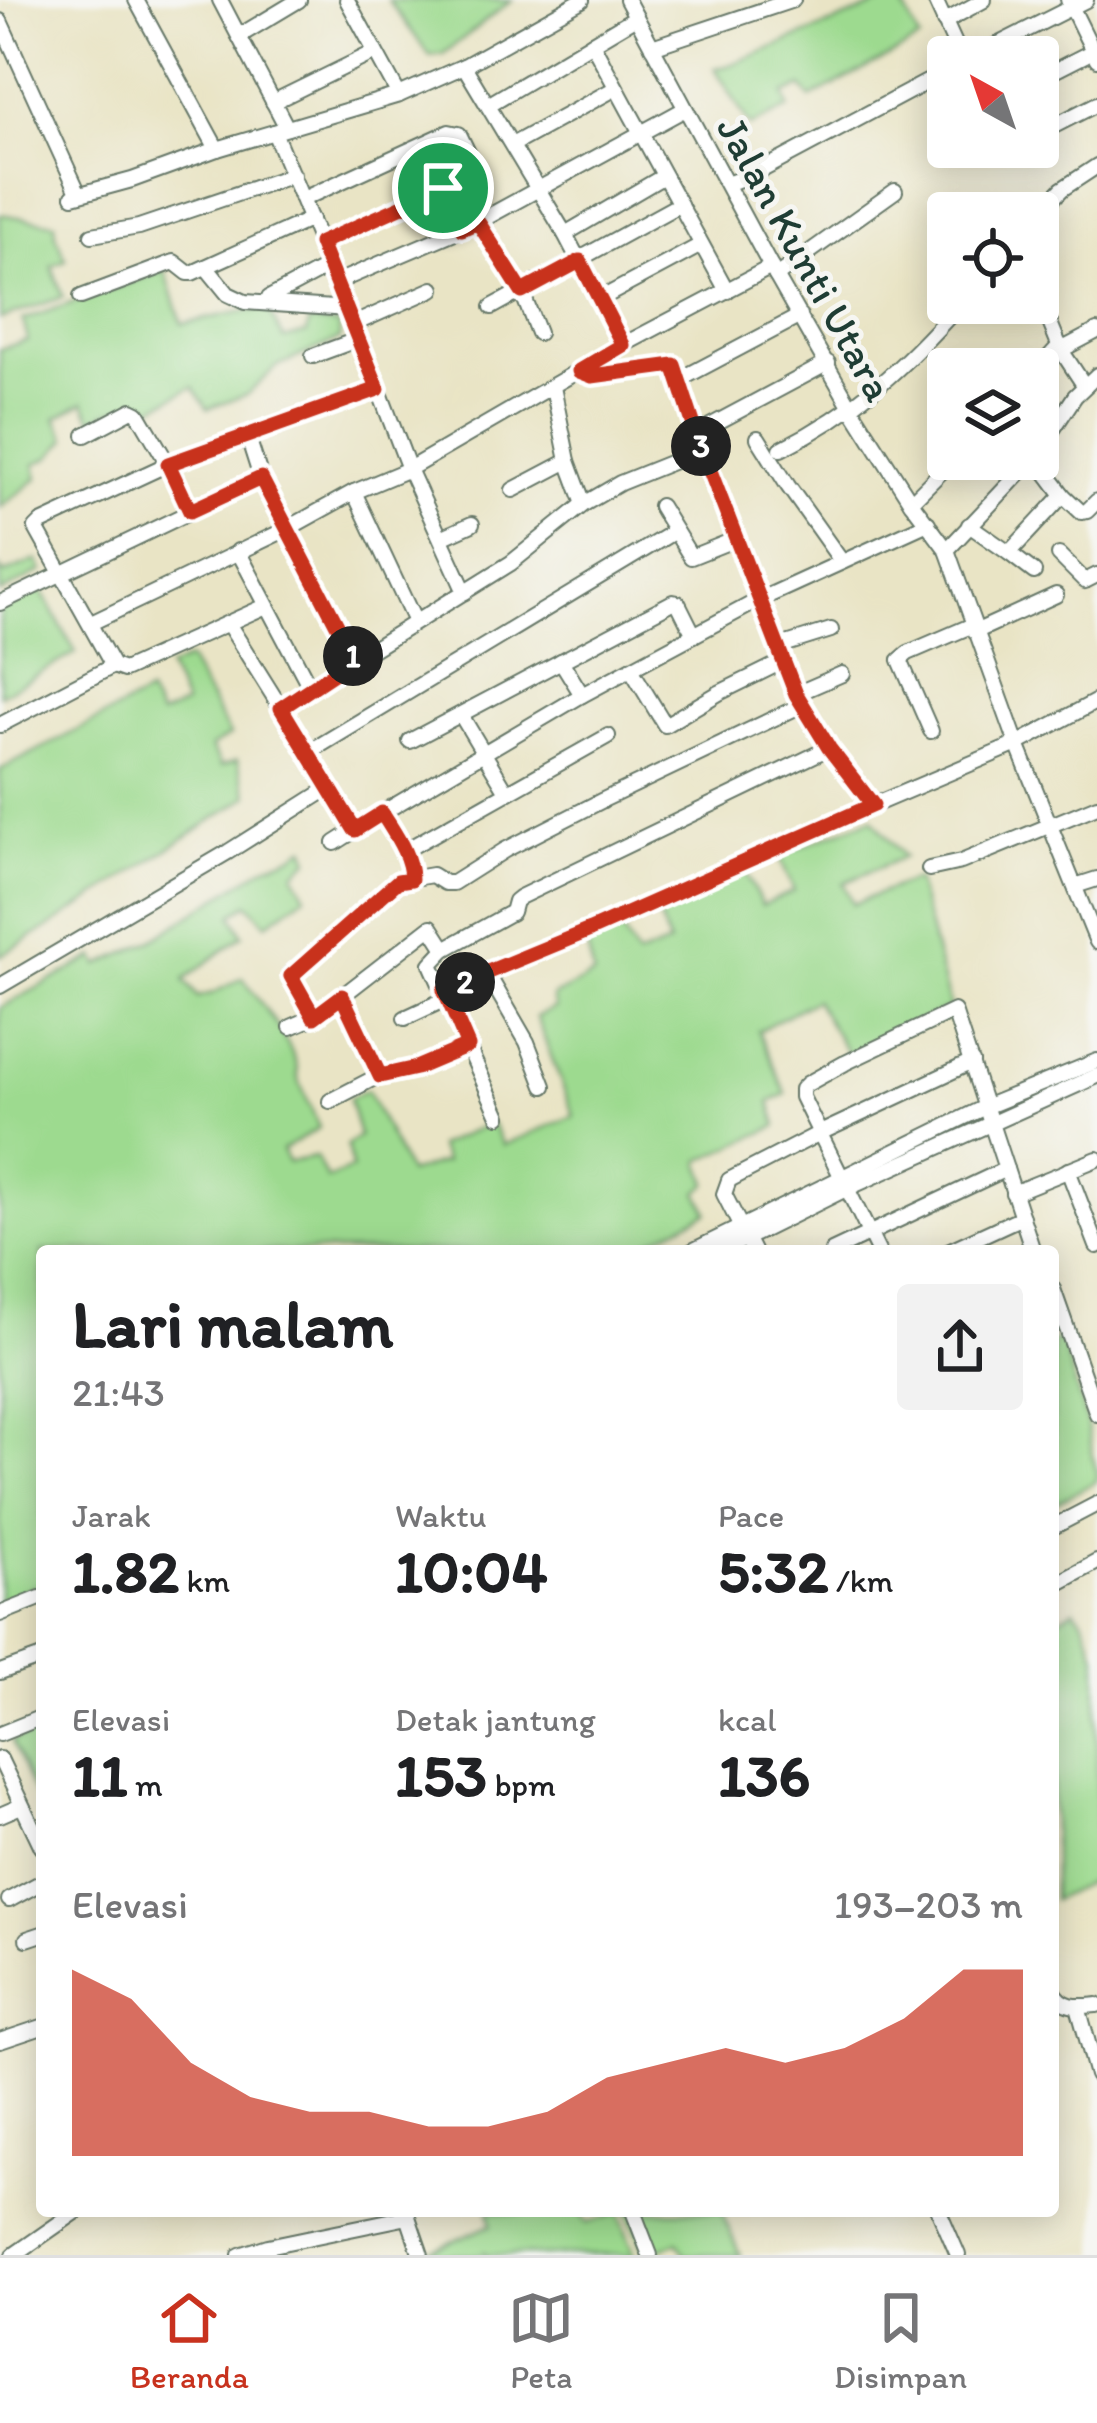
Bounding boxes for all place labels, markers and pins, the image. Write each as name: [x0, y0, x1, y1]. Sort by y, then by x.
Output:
pin: [392, 137, 494, 239]
pin: 3: [671, 416, 731, 476]
pin: 1: [323, 626, 383, 686]
pin: 2: [435, 952, 495, 1012]

